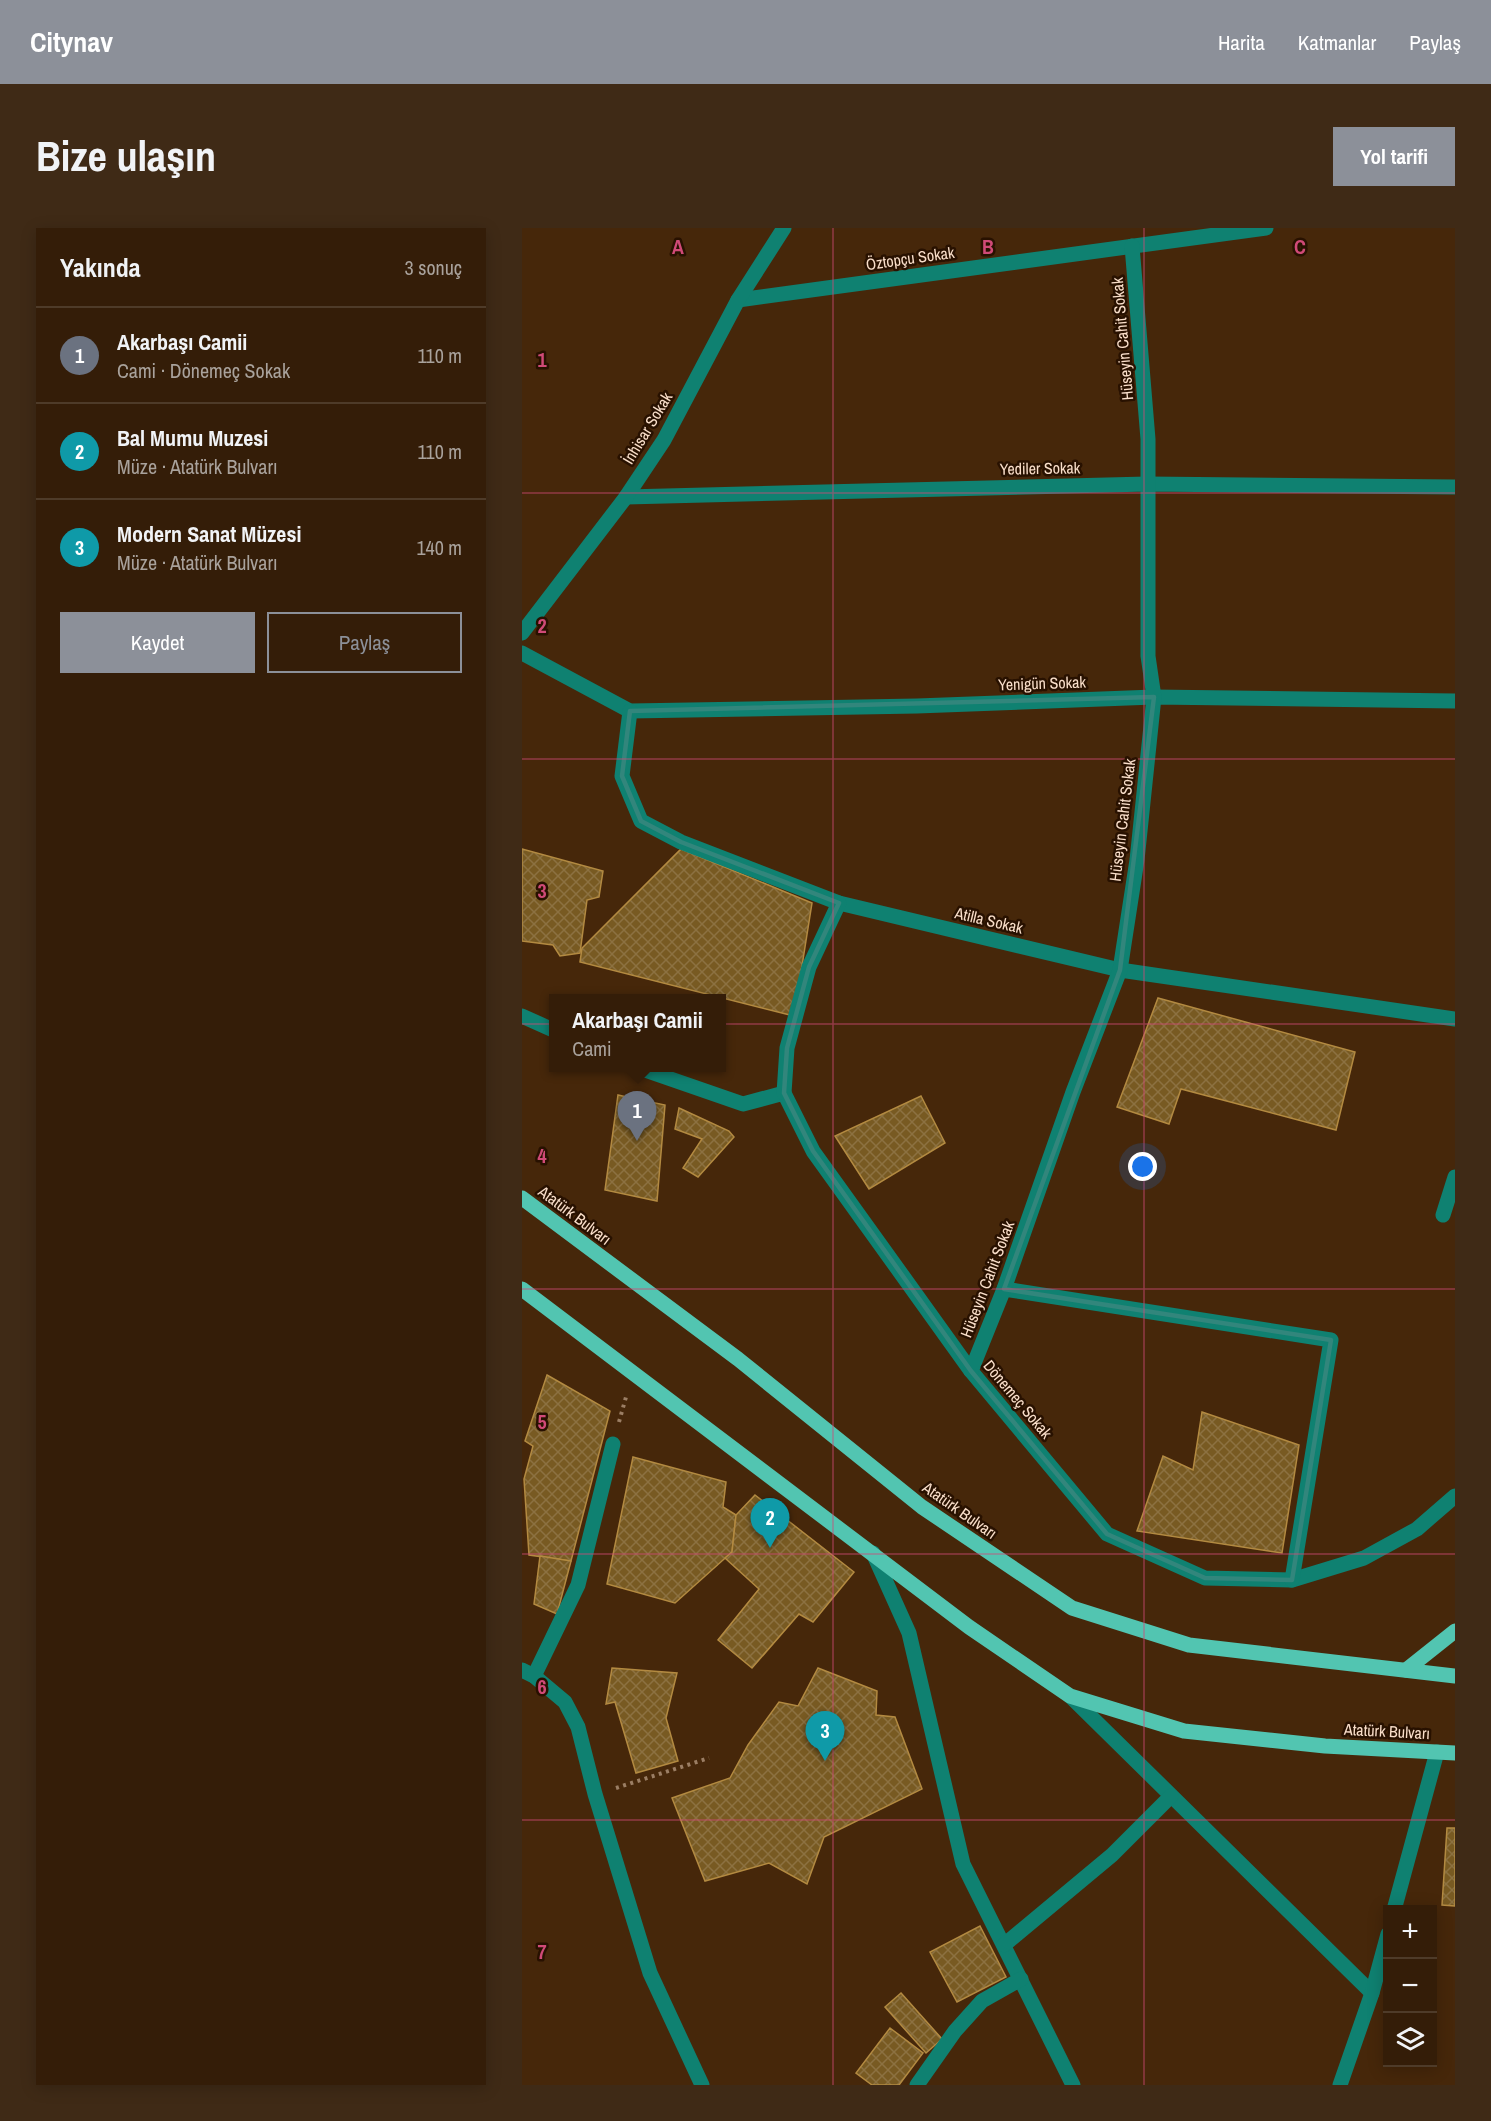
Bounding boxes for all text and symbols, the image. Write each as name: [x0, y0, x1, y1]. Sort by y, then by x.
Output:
text: Citynav: [30, 23, 113, 61]
text: Harita: [1218, 28, 1265, 57]
text: Katmanlar: [1298, 28, 1376, 57]
text: Paylaş: [1409, 28, 1461, 57]
button: Yol tarifi: [1333, 127, 1455, 186]
text: Bize ulaşın: [36, 128, 216, 184]
text: A: [672, 233, 684, 260]
text: B: [982, 233, 994, 260]
text: C: [1294, 233, 1306, 260]
street label: Öztopçu Sokak: [864, 241, 956, 275]
text: Yakında: [60, 250, 141, 285]
text: 3 sonuç: [405, 254, 462, 281]
street label: Hüseyin Cahit Sokak: [1106, 276, 1138, 401]
text: Akarbaşı Camii: [117, 327, 247, 357]
text: 1: [75, 342, 84, 369]
text: 110 m: [418, 342, 462, 369]
text: 1: [537, 346, 547, 373]
text: Cami · Dönemeç Sokak: [117, 357, 290, 384]
street label: İnhisar Sokak: [617, 388, 677, 468]
text: Bal Mumu Muzesi: [117, 423, 268, 453]
text: 2: [75, 438, 84, 465]
text: 110 m: [418, 438, 462, 465]
text: Müze · Atatürk Bulvarı: [117, 453, 277, 480]
street label: Yediler Sokak: [999, 456, 1081, 480]
text: Modern Sanat Müzesi: [117, 519, 301, 549]
text: 3: [75, 534, 84, 561]
text: 140 m: [416, 534, 462, 561]
text: Müze · Atatürk Bulvarı: [117, 549, 277, 576]
button: Kaydet: [60, 612, 255, 673]
button: Paylaş: [267, 612, 462, 673]
text: 2: [537, 612, 547, 639]
street label: Yenigün Sokak: [998, 670, 1087, 696]
street label: Hüseyin Cahit Sokak: [1104, 757, 1140, 883]
text: 3: [537, 877, 547, 904]
street label: Atilla Sokak: [952, 901, 1026, 939]
popup: [549, 994, 726, 1072]
text: Akarbaşı Camii: [572, 1005, 703, 1035]
text: Cami: [572, 1035, 612, 1062]
pin: 1: [618, 1092, 656, 1141]
text: 4: [537, 1142, 547, 1169]
your location: [1128, 1152, 1157, 1181]
street label: Atatürk Bulvarı: [533, 1180, 616, 1250]
street label: Hüseyin Cahit Sokak: [955, 1217, 1020, 1340]
street label: Dönemeç Sokak: [979, 1355, 1058, 1443]
text: 5: [537, 1408, 547, 1435]
street label: Atatürk Bulvarı: [918, 1476, 1002, 1544]
pin: 2: [750, 1498, 790, 1548]
text: 6: [537, 1673, 547, 1700]
pin: 3: [806, 1712, 844, 1761]
street label: Atatürk Bulvarı: [1342, 1718, 1431, 1744]
map controls: [1383, 1905, 1437, 2067]
button: +: [1383, 1905, 1437, 1959]
text: 7: [537, 1938, 547, 1965]
button: −: [1383, 1959, 1437, 2013]
button: layers: [1383, 2013, 1437, 2067]

